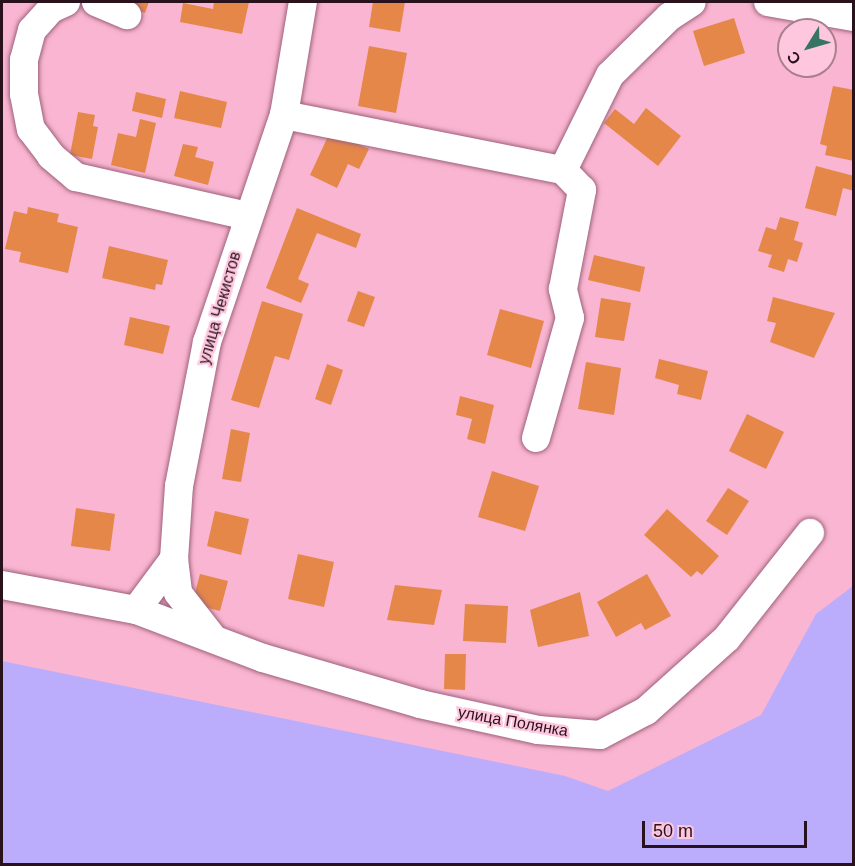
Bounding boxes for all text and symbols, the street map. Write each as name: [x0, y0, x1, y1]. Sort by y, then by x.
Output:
north arrow: [777, 18, 837, 78]
text: С: [784, 48, 804, 68]
street label: улица Чекистов: [195, 249, 245, 367]
street label: улица Полянка: [456, 703, 570, 741]
scale bar: [645, 809, 810, 847]
text: 50 m: [653, 821, 693, 841]

